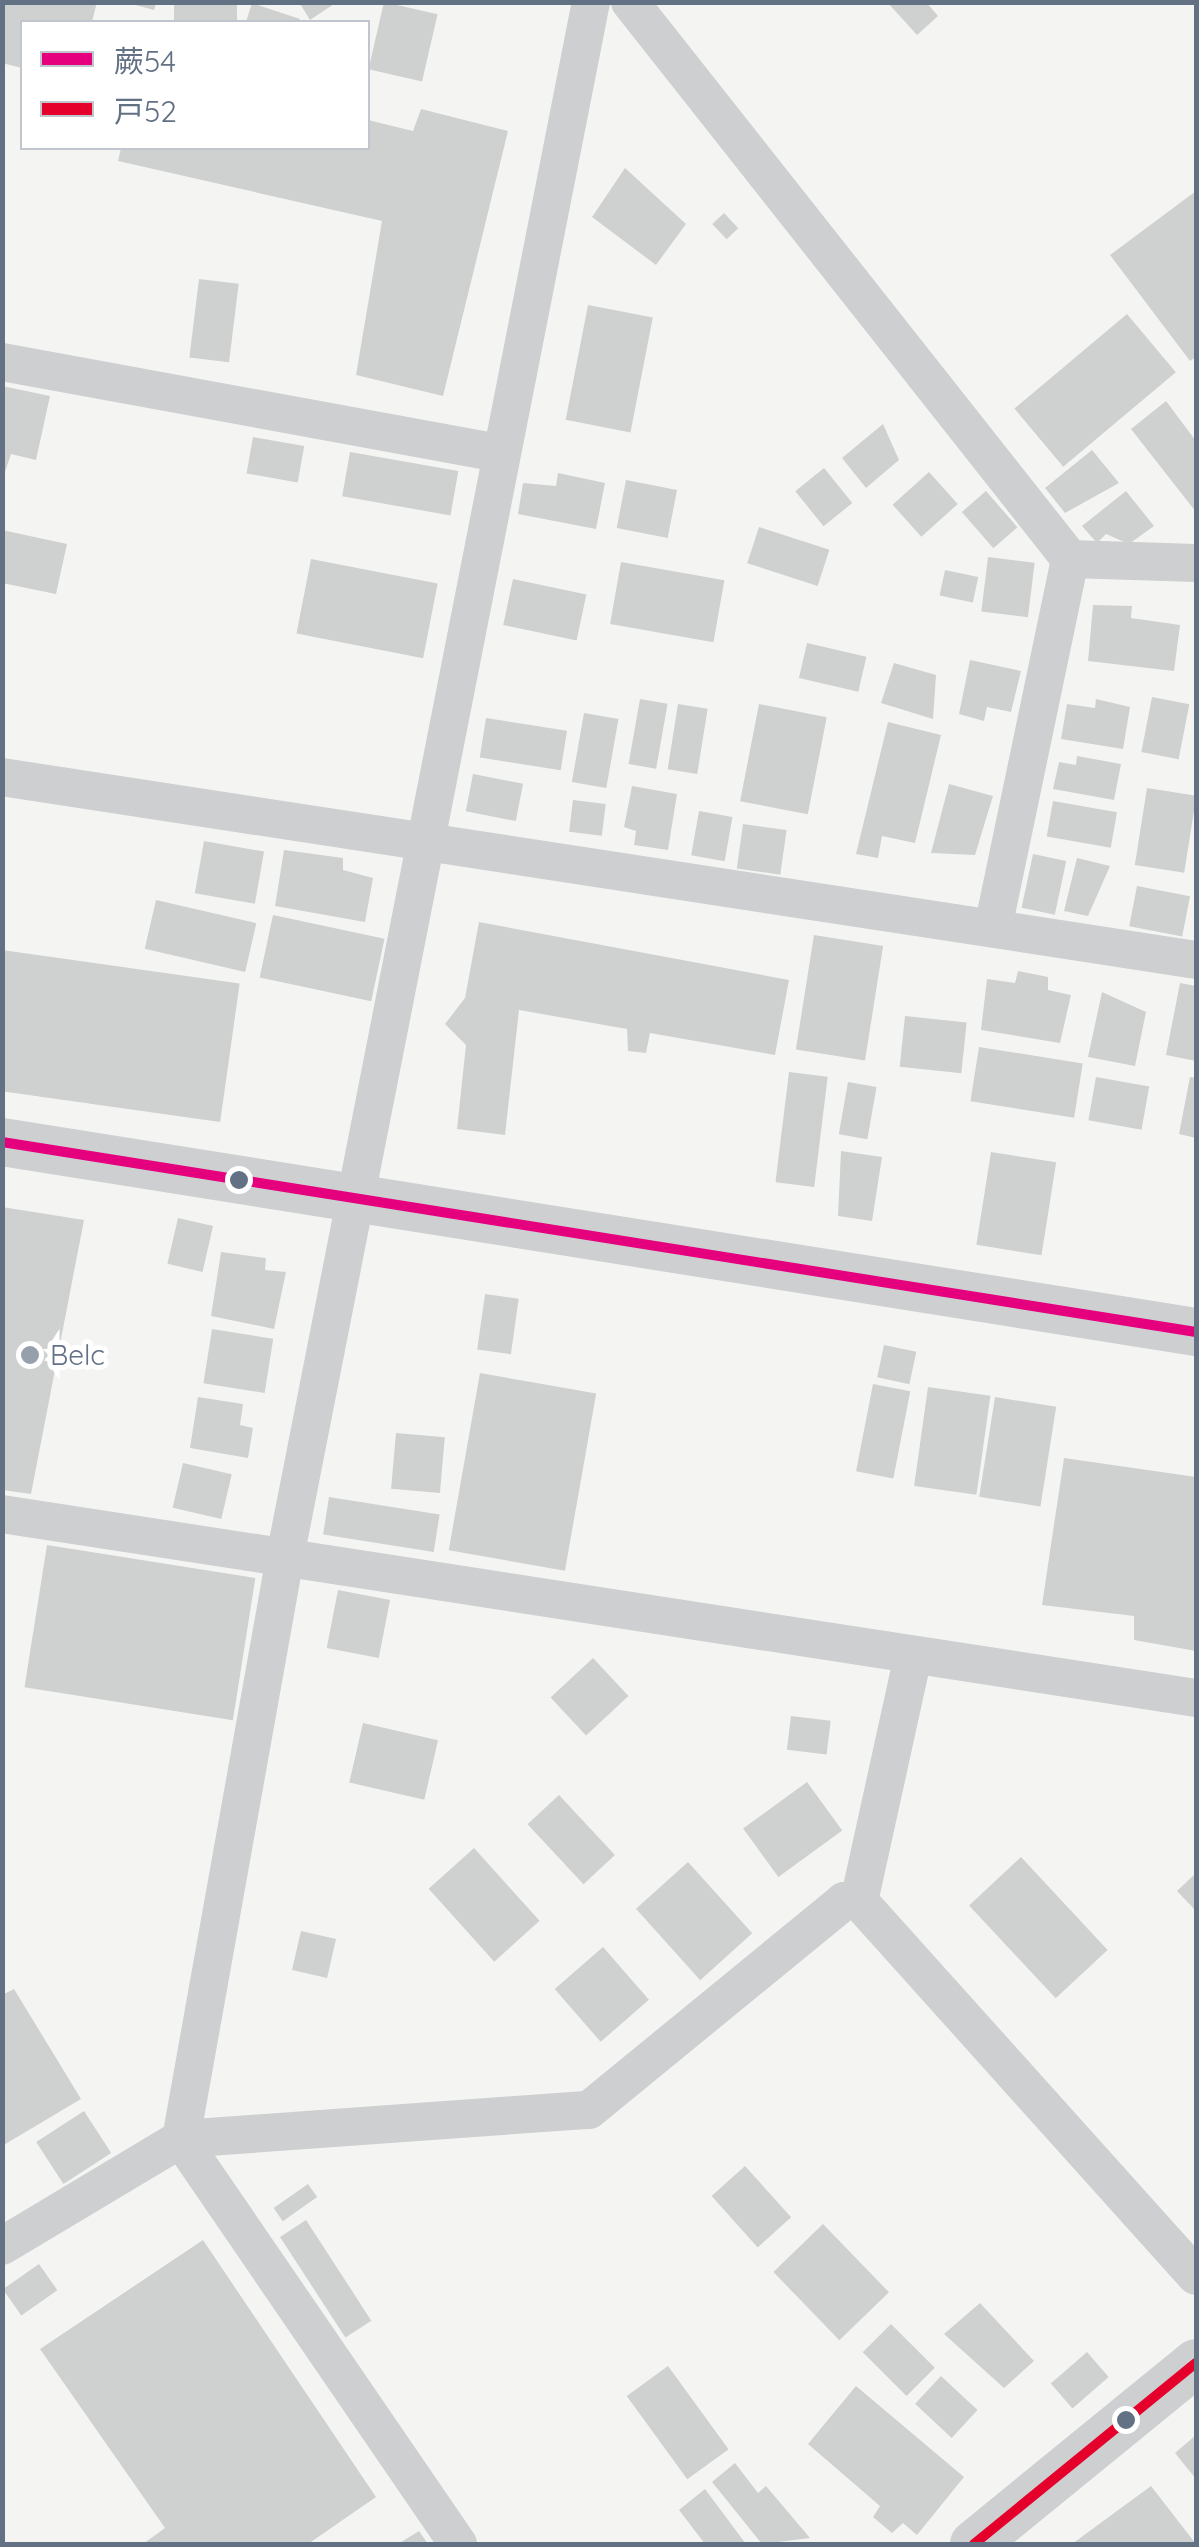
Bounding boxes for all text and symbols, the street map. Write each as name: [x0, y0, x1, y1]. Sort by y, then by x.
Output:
legend: [20, 20, 370, 150]
text: 蕨54: [114, 42, 176, 80]
text: 戸52: [114, 92, 177, 130]
unlabelled marker: [229, 1170, 249, 1190]
place label: Belc: [50, 1338, 105, 1372]
marker: Belc: [19, 1344, 41, 1366]
unlabelled marker: [1116, 2410, 1136, 2430]

